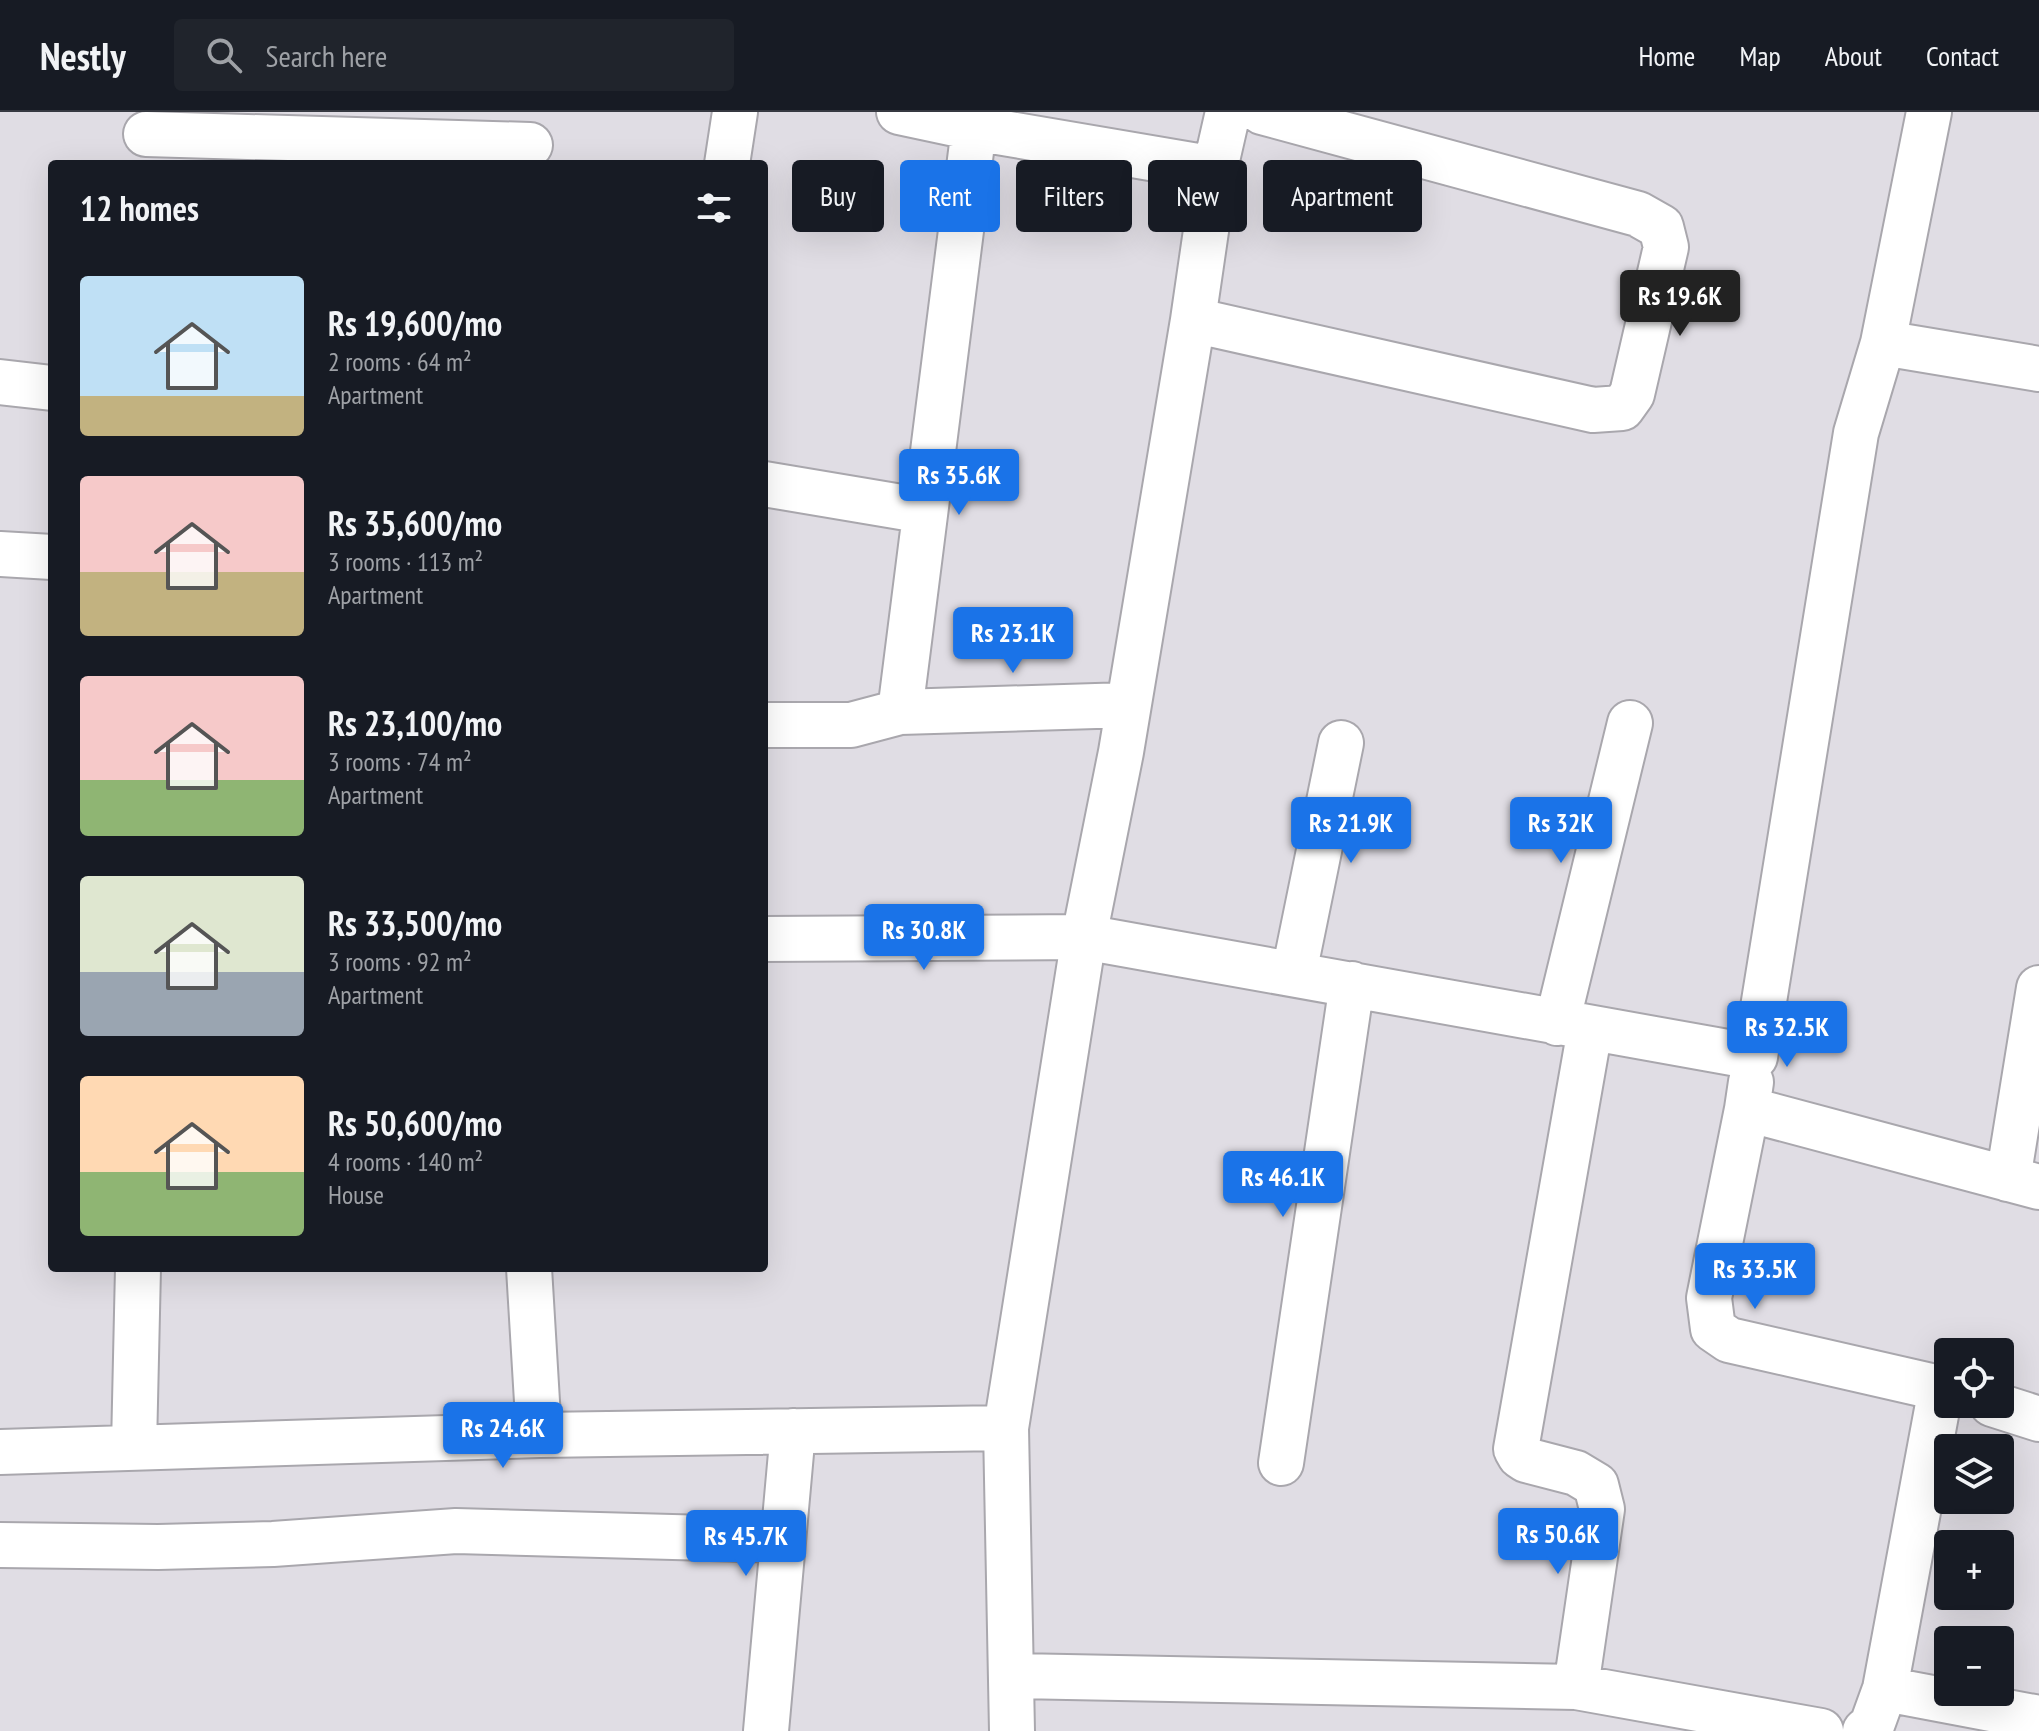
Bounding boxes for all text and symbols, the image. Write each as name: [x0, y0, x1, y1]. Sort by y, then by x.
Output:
search box: [174, 19, 734, 91]
text: Nestly: [40, 31, 126, 80]
icon: search: [202, 33, 246, 77]
text: Search here: [266, 36, 387, 75]
text: Home: [1639, 37, 1695, 74]
text: Map: [1739, 37, 1781, 74]
text: About: [1825, 37, 1882, 74]
text: Contact: [1926, 37, 1999, 74]
chip: Buy: [792, 160, 884, 232]
chip: Rent: [900, 160, 1000, 232]
chip: Filters: [1016, 160, 1132, 232]
chip: New: [1148, 160, 1247, 232]
chip: Apartment: [1263, 160, 1422, 232]
text: 12 homes: [80, 186, 199, 230]
icon: filters: [692, 186, 736, 230]
pin: Rs 19.6K: [1597, 270, 1763, 338]
text: Rs 19.6K: [1638, 279, 1722, 312]
text: Rs 19,600/mo: [328, 301, 502, 345]
icon: home: [144, 308, 240, 404]
text: 2 rooms · 64 m²: [328, 345, 472, 378]
text: Apartment: [328, 378, 423, 411]
pin: Rs 35.6K: [876, 449, 1042, 517]
text: Rs 35.6K: [917, 458, 1001, 491]
text: Rs 35,600/mo: [328, 501, 502, 545]
icon: home: [144, 508, 240, 604]
text: 3 rooms · 113 m²: [328, 545, 483, 578]
text: Apartment: [328, 578, 423, 611]
pin: Rs 23.1K: [930, 607, 1096, 675]
text: Rs 23.1K: [971, 616, 1055, 649]
text: Rs 23,100/mo: [328, 701, 502, 745]
icon: home: [144, 708, 240, 804]
text: 3 rooms · 74 m²: [328, 745, 472, 778]
text: Apartment: [328, 778, 423, 811]
pin: Rs 21.9K: [1268, 797, 1434, 865]
pin: Rs 32K: [1496, 797, 1626, 865]
text: Rs 21.9K: [1309, 806, 1393, 839]
text: Rs 32K: [1528, 806, 1594, 839]
text: Rs 33,500/mo: [328, 901, 502, 945]
pin: Rs 30.8K: [841, 904, 1007, 972]
icon: home: [144, 908, 240, 1004]
text: Rs 30.8K: [882, 913, 966, 946]
text: 3 rooms · 92 m²: [328, 945, 472, 978]
text: Apartment: [328, 978, 423, 1011]
pin: Rs 32.5K: [1704, 1001, 1870, 1069]
text: Rs 32.5K: [1745, 1010, 1829, 1043]
text: Rs 50,600/mo: [328, 1101, 502, 1145]
icon: home: [144, 1108, 240, 1204]
text: 4 rooms · 140 m²: [328, 1145, 483, 1178]
pin: Rs 46.1K: [1200, 1151, 1366, 1219]
text: Rs 46.1K: [1241, 1160, 1325, 1193]
text: House: [328, 1178, 384, 1211]
pin: Rs 33.5K: [1672, 1243, 1838, 1311]
text: Rs 33.5K: [1713, 1252, 1797, 1285]
map controls: [1934, 1338, 2014, 1706]
button: locate: [1934, 1338, 2014, 1418]
pin: Rs 24.6K: [420, 1402, 586, 1470]
text: Rs 24.6K: [461, 1411, 545, 1444]
button: layers: [1934, 1434, 2014, 1514]
pin: Rs 50.6K: [1475, 1508, 1641, 1576]
pin: Rs 45.7K: [663, 1510, 829, 1578]
text: Rs 50.6K: [1516, 1517, 1600, 1550]
text: Rs 45.7K: [704, 1519, 788, 1552]
button: +: [1934, 1530, 2014, 1610]
button: −: [1934, 1626, 2014, 1706]

